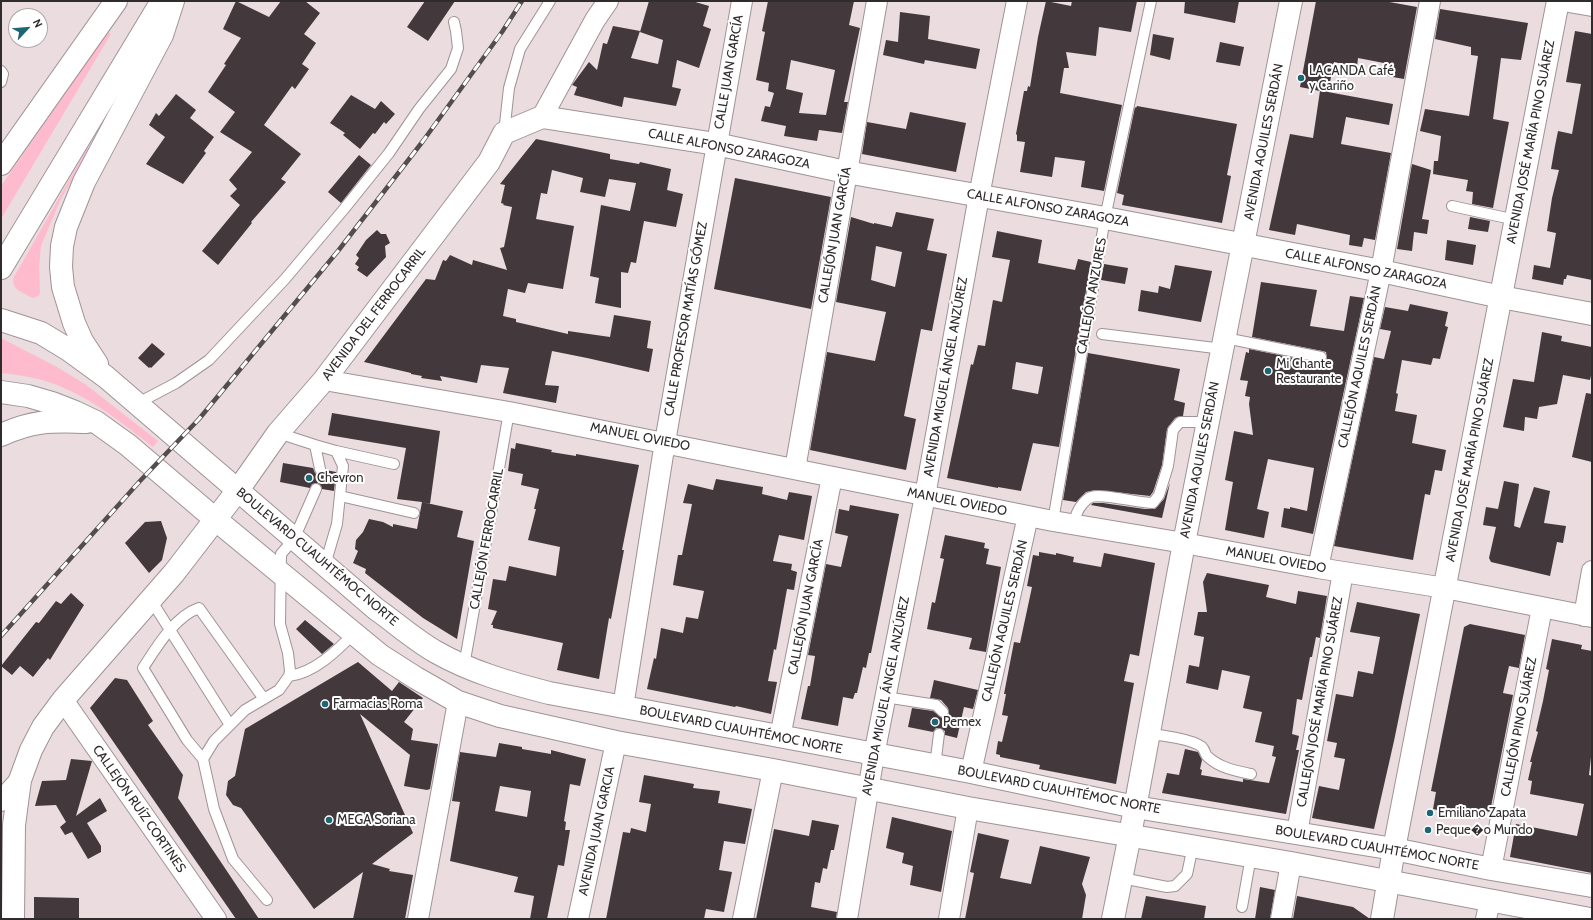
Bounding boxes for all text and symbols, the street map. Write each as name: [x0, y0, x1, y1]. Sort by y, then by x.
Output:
north arrow: [8, 8, 48, 48]
street label: CALLE JUAN GARCÍA: [711, 14, 747, 130]
text: N: [30, 17, 46, 30]
street label: AVENIDA JOSÉ MARÍA PINO SUÁREZ: [1504, 39, 1558, 245]
street label: AVENIDA AQUILES SERDÁN: [1241, 62, 1287, 222]
place label: LACANDA Café y Cariño: [1309, 63, 1394, 94]
marker: LACANDA Café y Cariño: [1296, 73, 1306, 83]
street label: CALLE ALFONSO ZARAGOZA: [647, 126, 811, 172]
street label: CALLEJÓN JUAN GARCÍA: [815, 166, 855, 304]
street label: CALLE ALFONSO ZARAGOZA: [966, 186, 1130, 230]
street label: CALLE PROFESOR MATÍAS GÓMEZ: [661, 221, 711, 417]
street label: CALLEJÓN ANZURES: [1074, 237, 1110, 355]
street label: AVENIDA DEL FERROCARRIL: [319, 244, 429, 384]
street label: CALLE ALFONSO ZARAGOZA: [1284, 246, 1448, 292]
street label: AVENIDA MIGUEL ÁNGEL ANZÚREZ: [921, 276, 971, 478]
street label: CALLEJÓN AQUILES SERDÁN: [1335, 284, 1385, 450]
place label: Mi Chante Restaurante: [1276, 356, 1341, 387]
street label: AVENIDA JOSÉ MARÍA PINO SUÁREZ: [1443, 357, 1497, 563]
marker: Mi Chante Restaurante: [1263, 366, 1273, 376]
street label: AVENIDA AQUILES SERDÁN: [1177, 380, 1223, 540]
street label: MANUEL OVIEDO: [589, 420, 691, 454]
street label: CALLEJÓN FERROCARRIL: [467, 467, 507, 611]
place label: Chevron: [317, 470, 363, 486]
marker: Chevron: [304, 473, 314, 483]
street label: BOULEVARD CUAUHTÉMOC NORTE: [233, 485, 401, 629]
street label: MANUEL OVIEDO: [906, 485, 1008, 519]
street label: CALLEJÓN JUAN GARCÍA: [785, 538, 827, 676]
street label: CALLEJÓN AQUILES SERDÁN: [979, 539, 1031, 703]
street label: MANUEL OVIEDO: [1225, 544, 1327, 576]
street label: AVENIDA MIGUEL ÁNGEL ANZÚREZ: [859, 595, 913, 797]
street label: CALLEJÓN JOSÉ MARÍA PINO SUÁREZ: [1294, 596, 1346, 808]
street label: CALLEJÓN PINO SUÁREZ: [1498, 656, 1540, 798]
place label: Farmacias Roma: [333, 696, 423, 712]
marker: Farmacias Roma: [320, 699, 330, 709]
street label: BOULEVARD CUAUHTÉMOC NORTE: [638, 703, 844, 757]
place label: Pemex: [943, 714, 981, 730]
marker: Pemex: [930, 717, 940, 727]
street label: CALLEJÓN RUÍZ CORTINES: [89, 742, 189, 876]
street label: BOULEVARD CUAUHTÉMOC NORTE: [956, 763, 1162, 817]
street label: AVENIDA JUAN GARCIA: [576, 765, 618, 897]
place label: Emiliano Zapata: [1438, 805, 1526, 821]
marker: Emiliano Zapata: [1425, 808, 1435, 818]
place label: MEGA Soriana: [337, 812, 416, 828]
marker: MEGA Soriana: [324, 815, 334, 825]
street label: BOULEVARD CUAUHTÉMOC NORTE: [1274, 822, 1480, 874]
place label: Peque�o Mundo: [1436, 822, 1533, 838]
marker: Peque�o Mundo: [1423, 825, 1433, 835]

